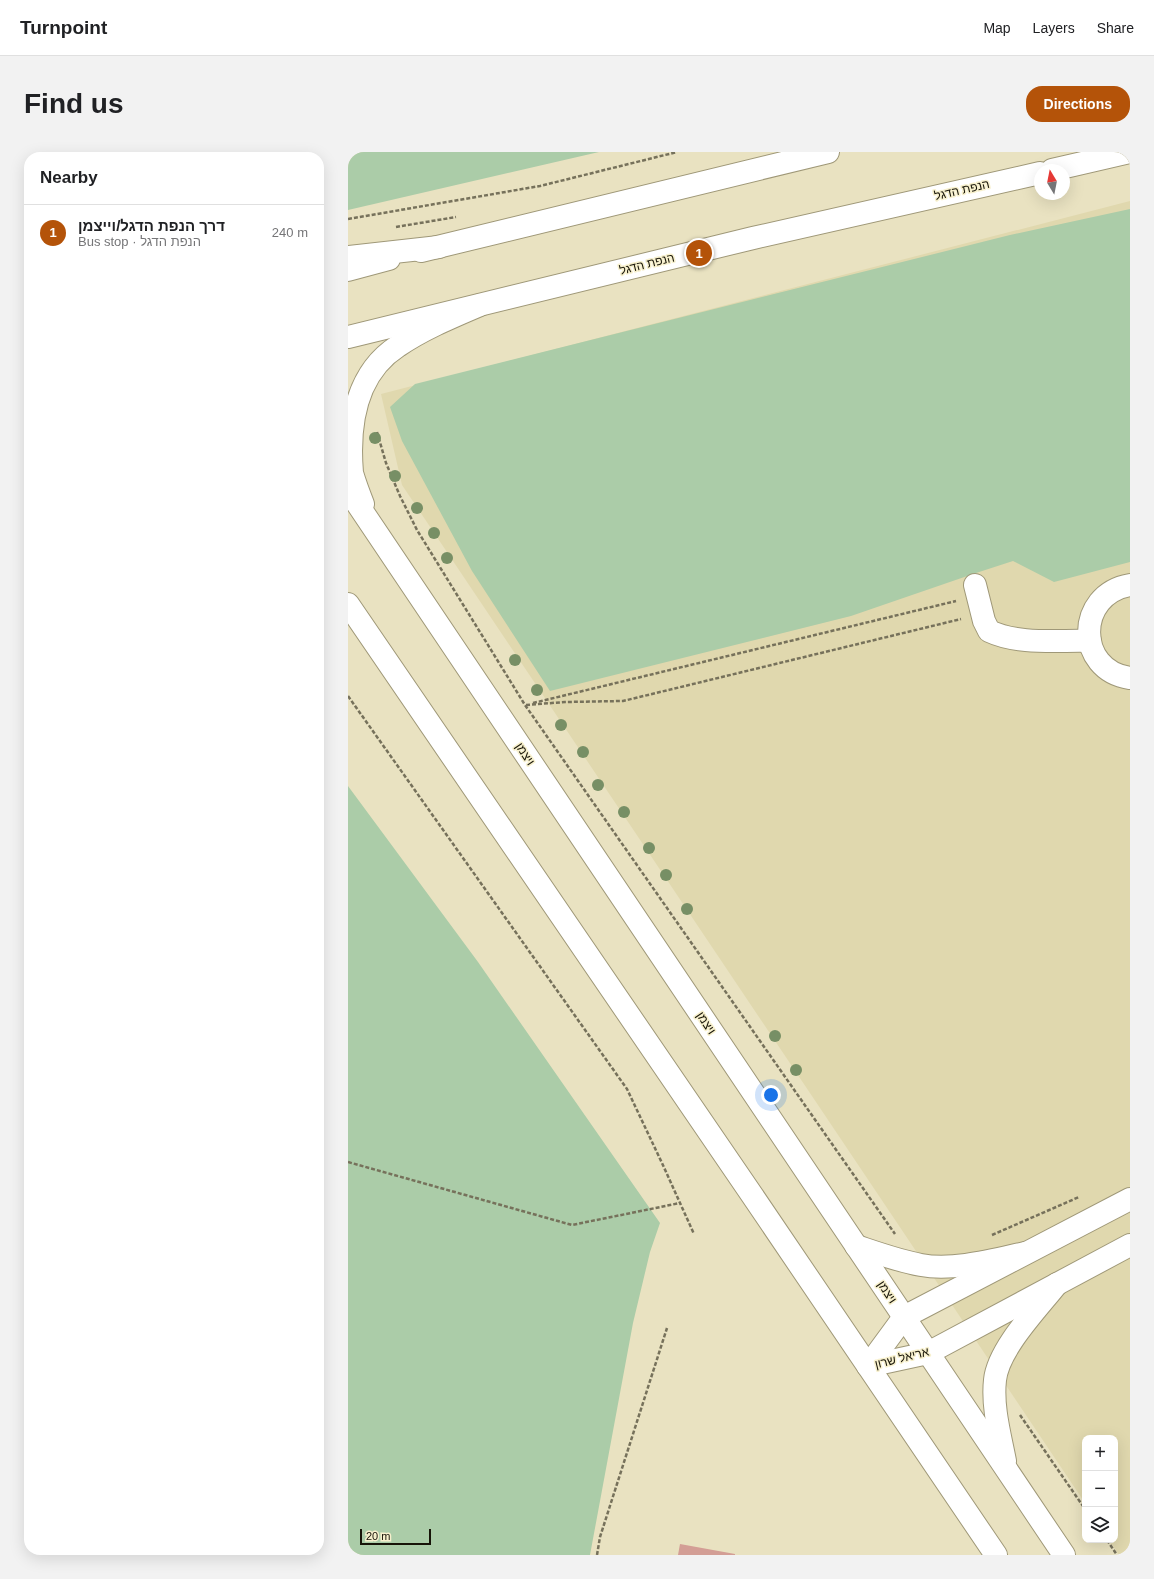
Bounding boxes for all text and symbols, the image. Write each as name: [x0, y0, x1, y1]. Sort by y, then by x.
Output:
text: Turnpoint: [20, 17, 107, 38]
text: Map: [983, 20, 1011, 36]
text: Layers: [1033, 20, 1075, 36]
text: Share: [1097, 20, 1134, 36]
button: Directions: [1026, 86, 1130, 122]
text: Find us: [24, 88, 124, 119]
north arrow: [1034, 164, 1070, 200]
text: Nearby: [40, 168, 98, 187]
street label: הנפת הדגל: [933, 177, 991, 203]
text: דרך הנפת הדגל/וייצמן: [78, 217, 225, 234]
text: 1: [49, 225, 57, 240]
text: 240 m: [272, 225, 308, 240]
text: Bus stop · הנפת הדגל: [78, 234, 201, 249]
pin: 1: [686, 238, 712, 268]
street label: הנפת הדגל: [618, 250, 676, 278]
street label: ויצמן: [512, 740, 538, 768]
street label: ויצמן: [693, 1009, 719, 1037]
your location: [761, 1085, 781, 1105]
street label: ויצמן: [874, 1278, 900, 1306]
street label: אריאל שרון: [873, 1344, 931, 1371]
map controls: [1082, 1435, 1118, 1543]
button: +: [1082, 1435, 1118, 1471]
button: −: [1082, 1471, 1118, 1507]
button: layers: [1082, 1507, 1118, 1543]
scale bar: [360, 1527, 431, 1546]
text: 20 m: [366, 1530, 390, 1542]

